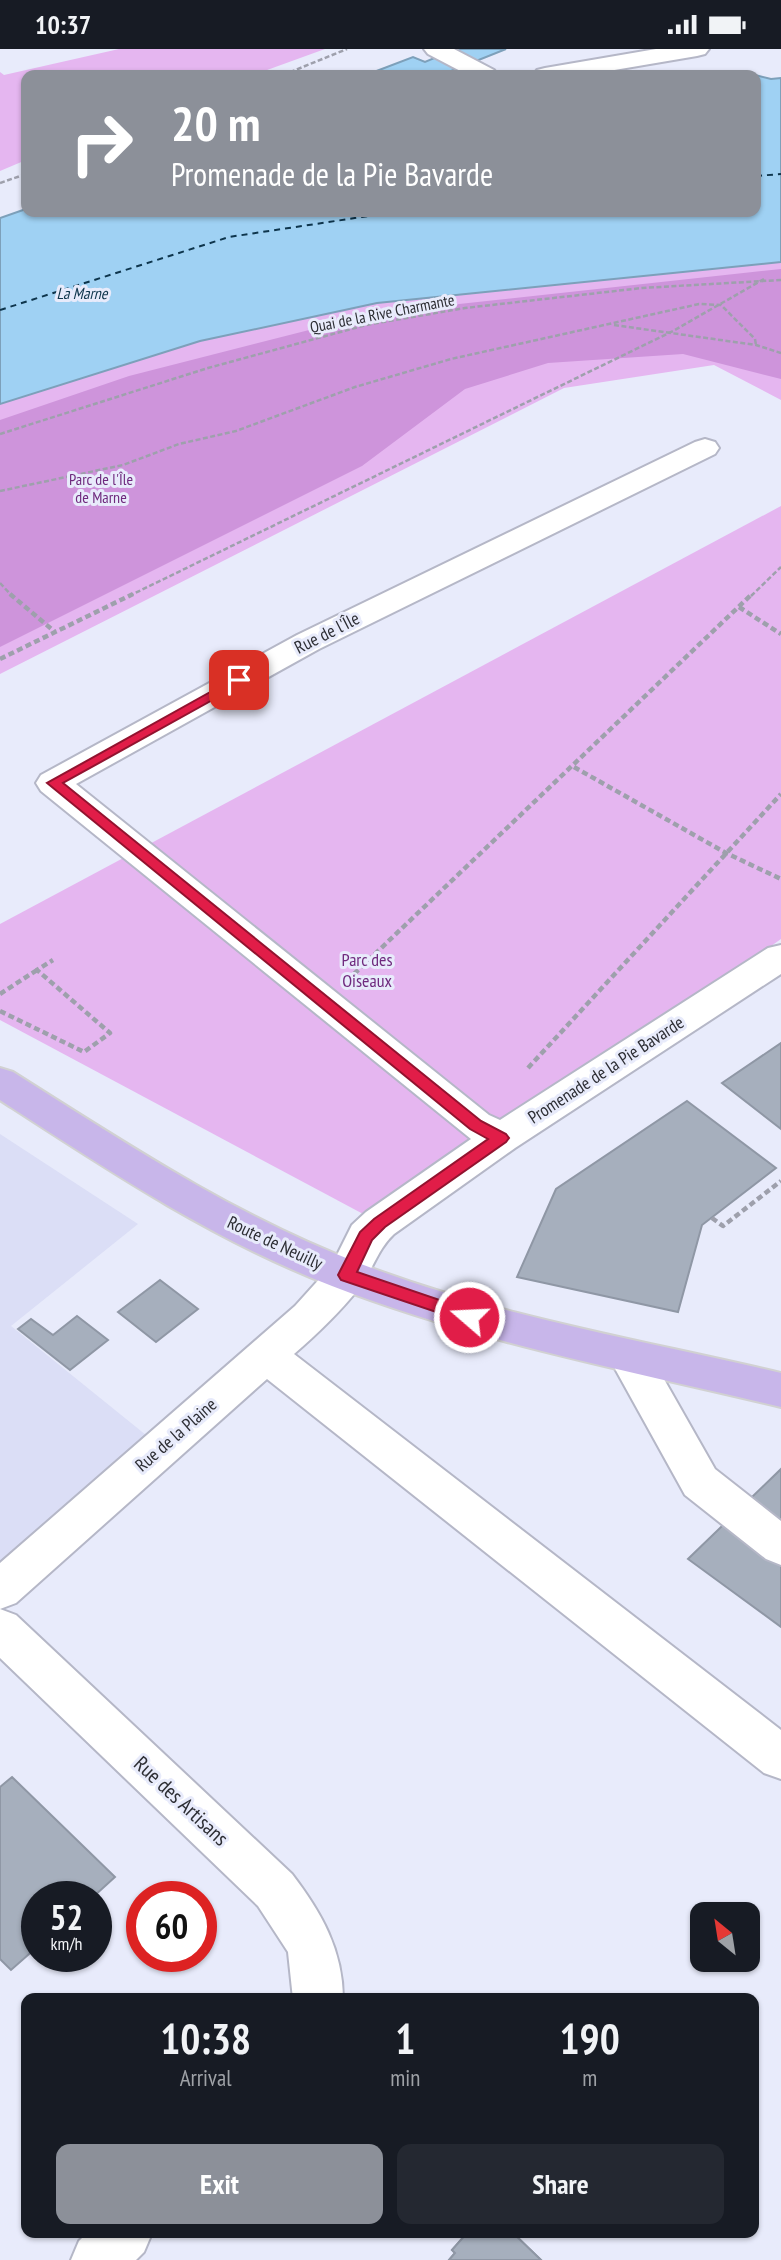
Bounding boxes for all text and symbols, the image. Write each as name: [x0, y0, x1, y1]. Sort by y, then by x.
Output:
text: 10:37: [35, 8, 91, 41]
text: 20 m: [171, 91, 260, 155]
icon: right: [56, 98, 147, 189]
text: Promenade de la Pie Bavarde: [171, 153, 493, 195]
water label: La Marne: [57, 283, 109, 303]
street label: Quai de la Rive Charmante: [308, 289, 456, 337]
park label: Parc de l'Île de Marne: [69, 469, 133, 507]
street label: Rue de l'Île: [290, 606, 363, 659]
pin: [209, 650, 269, 710]
icon: arrive: [220, 661, 258, 699]
park label: Parc des Oiseaux: [342, 948, 392, 992]
street label: Promenade de la Pie Bavarde: [523, 1011, 688, 1129]
street label: Route de Neuilly: [224, 1210, 327, 1275]
position arrow: [432, 1280, 506, 1354]
street label: Rue de la Plaine: [130, 1393, 221, 1476]
street label: Rue des Artisans: [128, 1750, 234, 1851]
speed limit sign: 60: [126, 1881, 217, 1972]
text: 52: [50, 1894, 83, 1940]
north arrow: [690, 1902, 760, 1972]
map controls: [690, 1902, 760, 1972]
text: km/h: [51, 1932, 82, 1955]
text: 10:38: [160, 2011, 251, 2066]
text: 1: [395, 2011, 415, 2066]
text: 190: [560, 2011, 620, 2066]
text: Arrival: [180, 2063, 232, 2092]
text: min: [390, 2063, 420, 2092]
text: m: [582, 2063, 597, 2092]
button: Exit: [56, 2144, 383, 2224]
button: Share: [397, 2144, 724, 2224]

